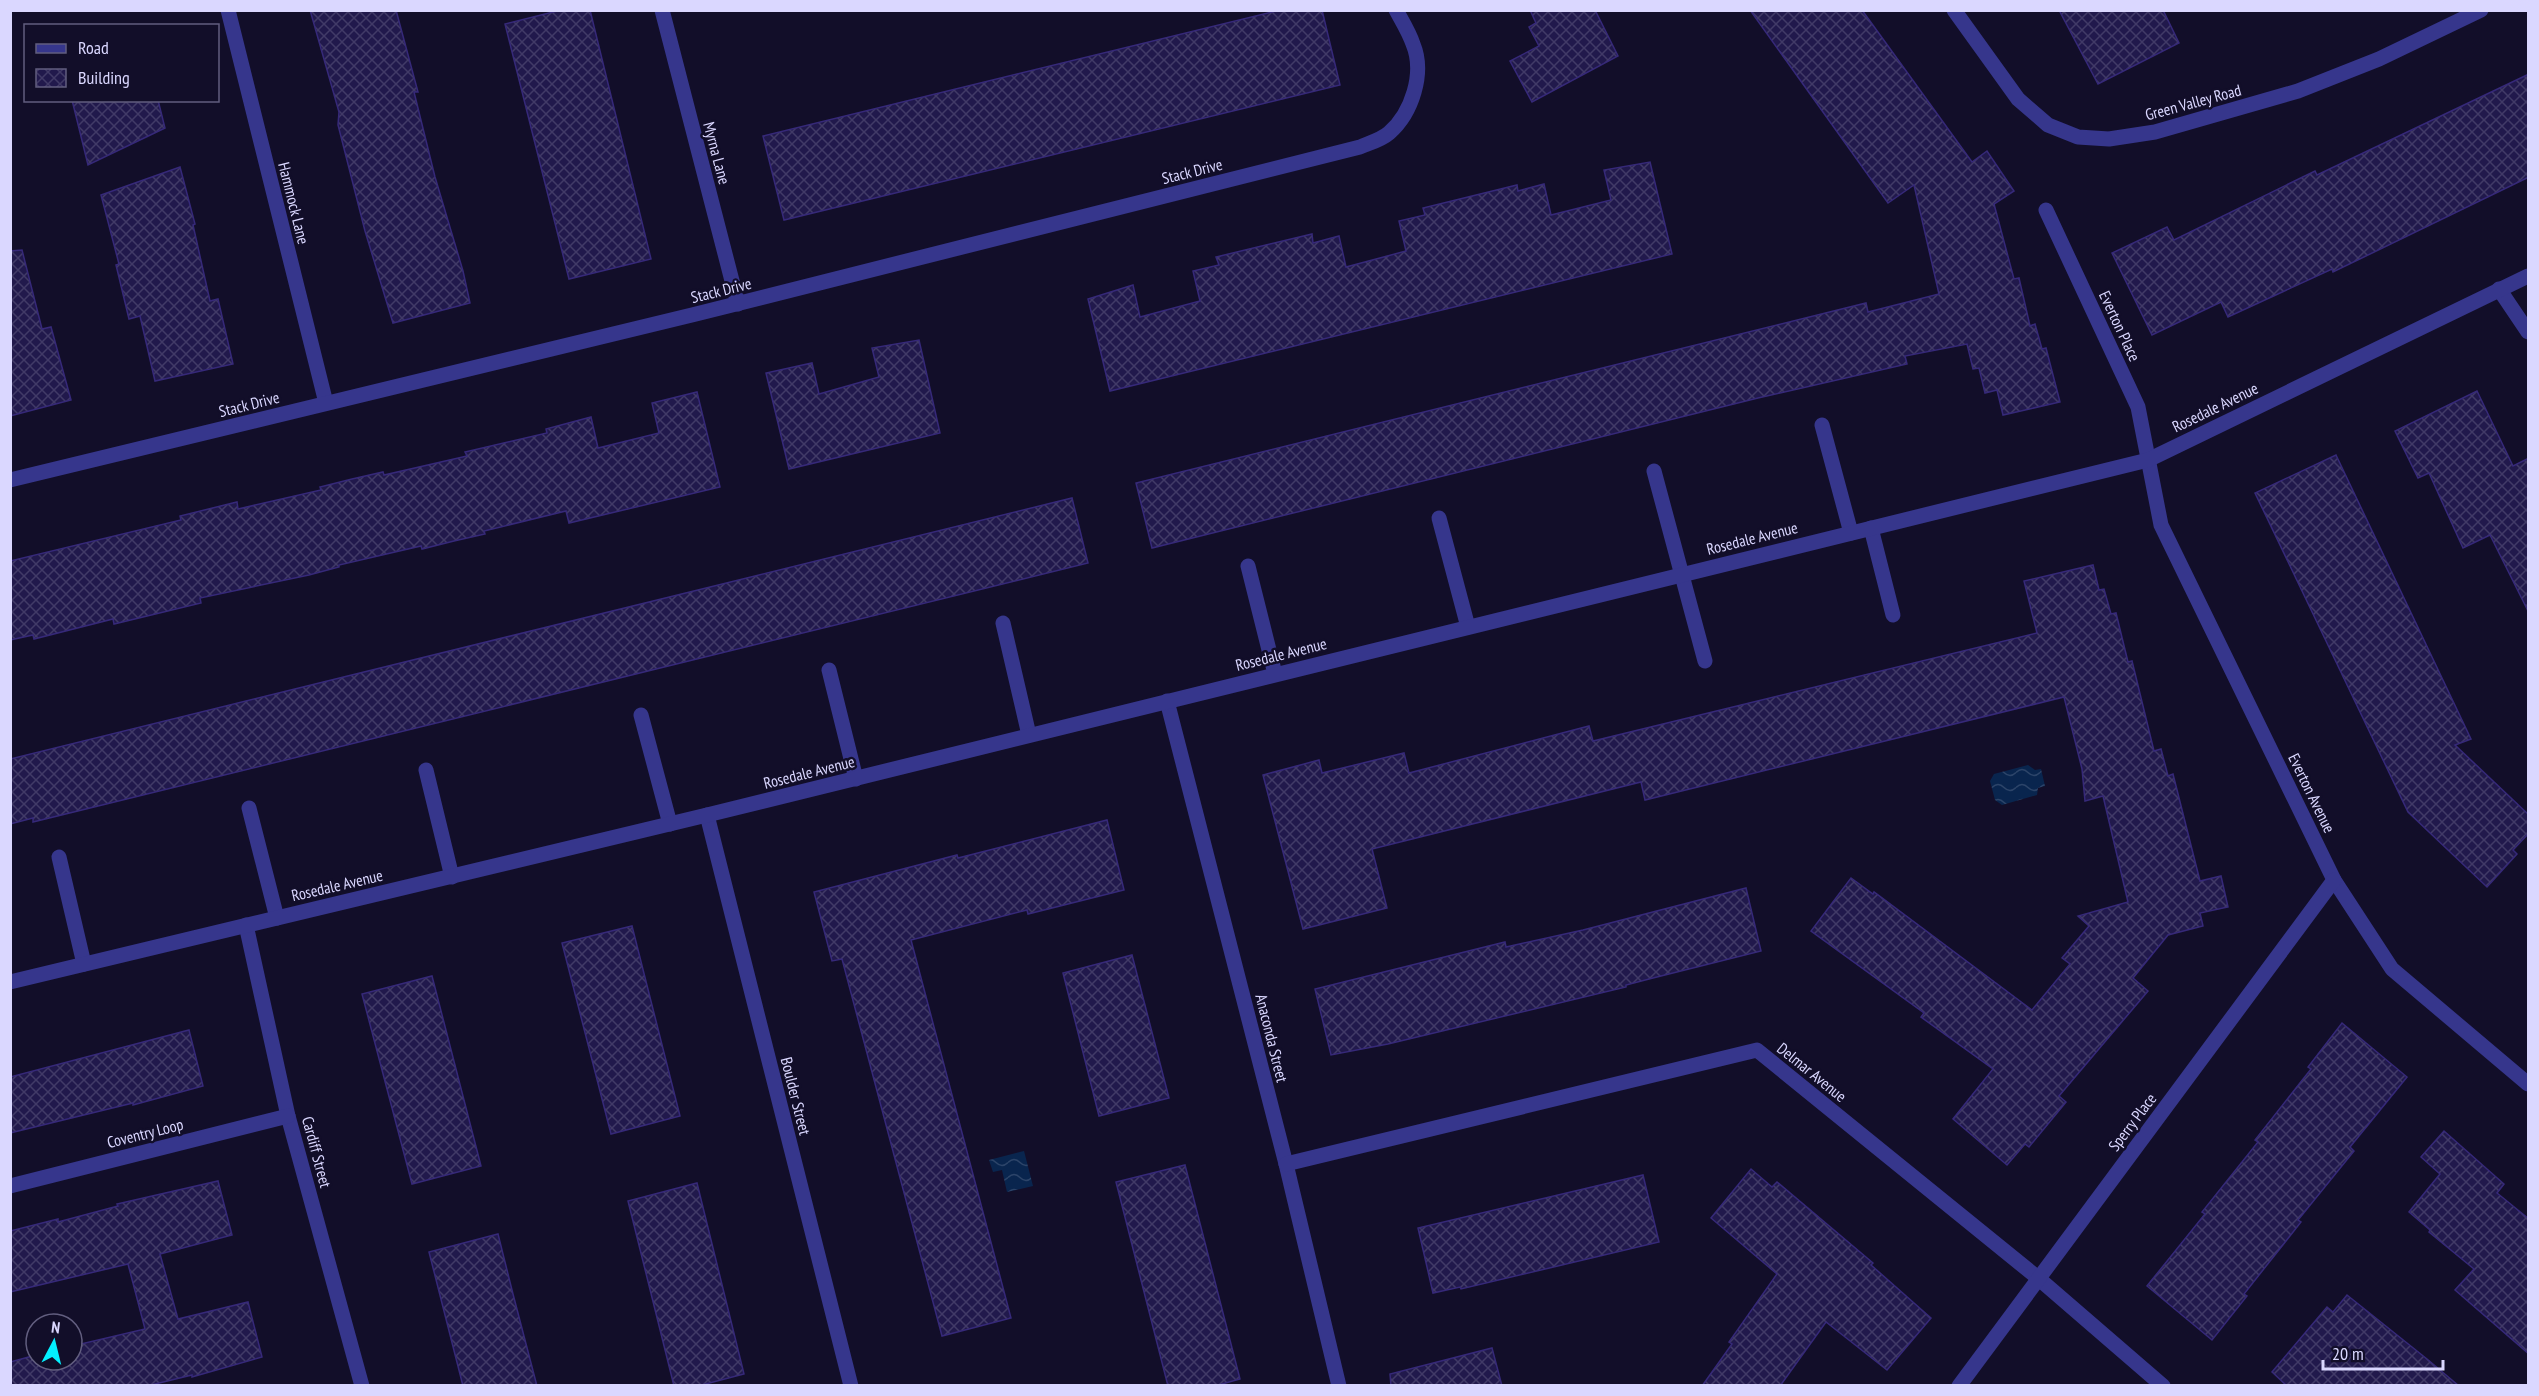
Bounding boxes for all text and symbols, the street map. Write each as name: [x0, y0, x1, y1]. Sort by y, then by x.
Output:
legend: [24, 24, 219, 102]
text: Road: [78, 36, 109, 59]
text: Building: [78, 66, 130, 89]
street label: Green Valley Road: [2143, 80, 2243, 124]
street label: Myrna Lane: [699, 120, 735, 186]
street label: Stack Drive: [1160, 154, 1224, 188]
street label: Hammock Lane: [274, 160, 314, 246]
street label: Stack Drive: [689, 273, 753, 307]
street label: Everton Place: [2095, 288, 2145, 364]
street label: Rosedale Avenue: [2169, 378, 2261, 436]
street label: Stack Drive: [217, 387, 281, 421]
street label: Rosedale Avenue: [1704, 517, 1800, 559]
street label: Rosedale Avenue: [1233, 633, 1329, 675]
street label: Everton Avenue: [2284, 750, 2340, 836]
street label: Rosedale Avenue: [761, 751, 857, 793]
street label: Rosedale Avenue: [289, 865, 385, 905]
street label: Anaconda Street: [1251, 992, 1293, 1085]
street label: Delmar Avenue: [1773, 1038, 1851, 1106]
street label: Boulder Street: [777, 1055, 815, 1138]
street label: Sperry Place: [2104, 1089, 2160, 1155]
street label: Coventry Loop: [105, 1114, 185, 1152]
street label: Cardiff Street: [298, 1114, 336, 1190]
north arrow: [24, 1312, 84, 1372]
text: N: [50, 1317, 61, 1338]
scale bar: [2323, 1333, 2443, 1371]
text: 20 m: [2332, 1342, 2364, 1365]

